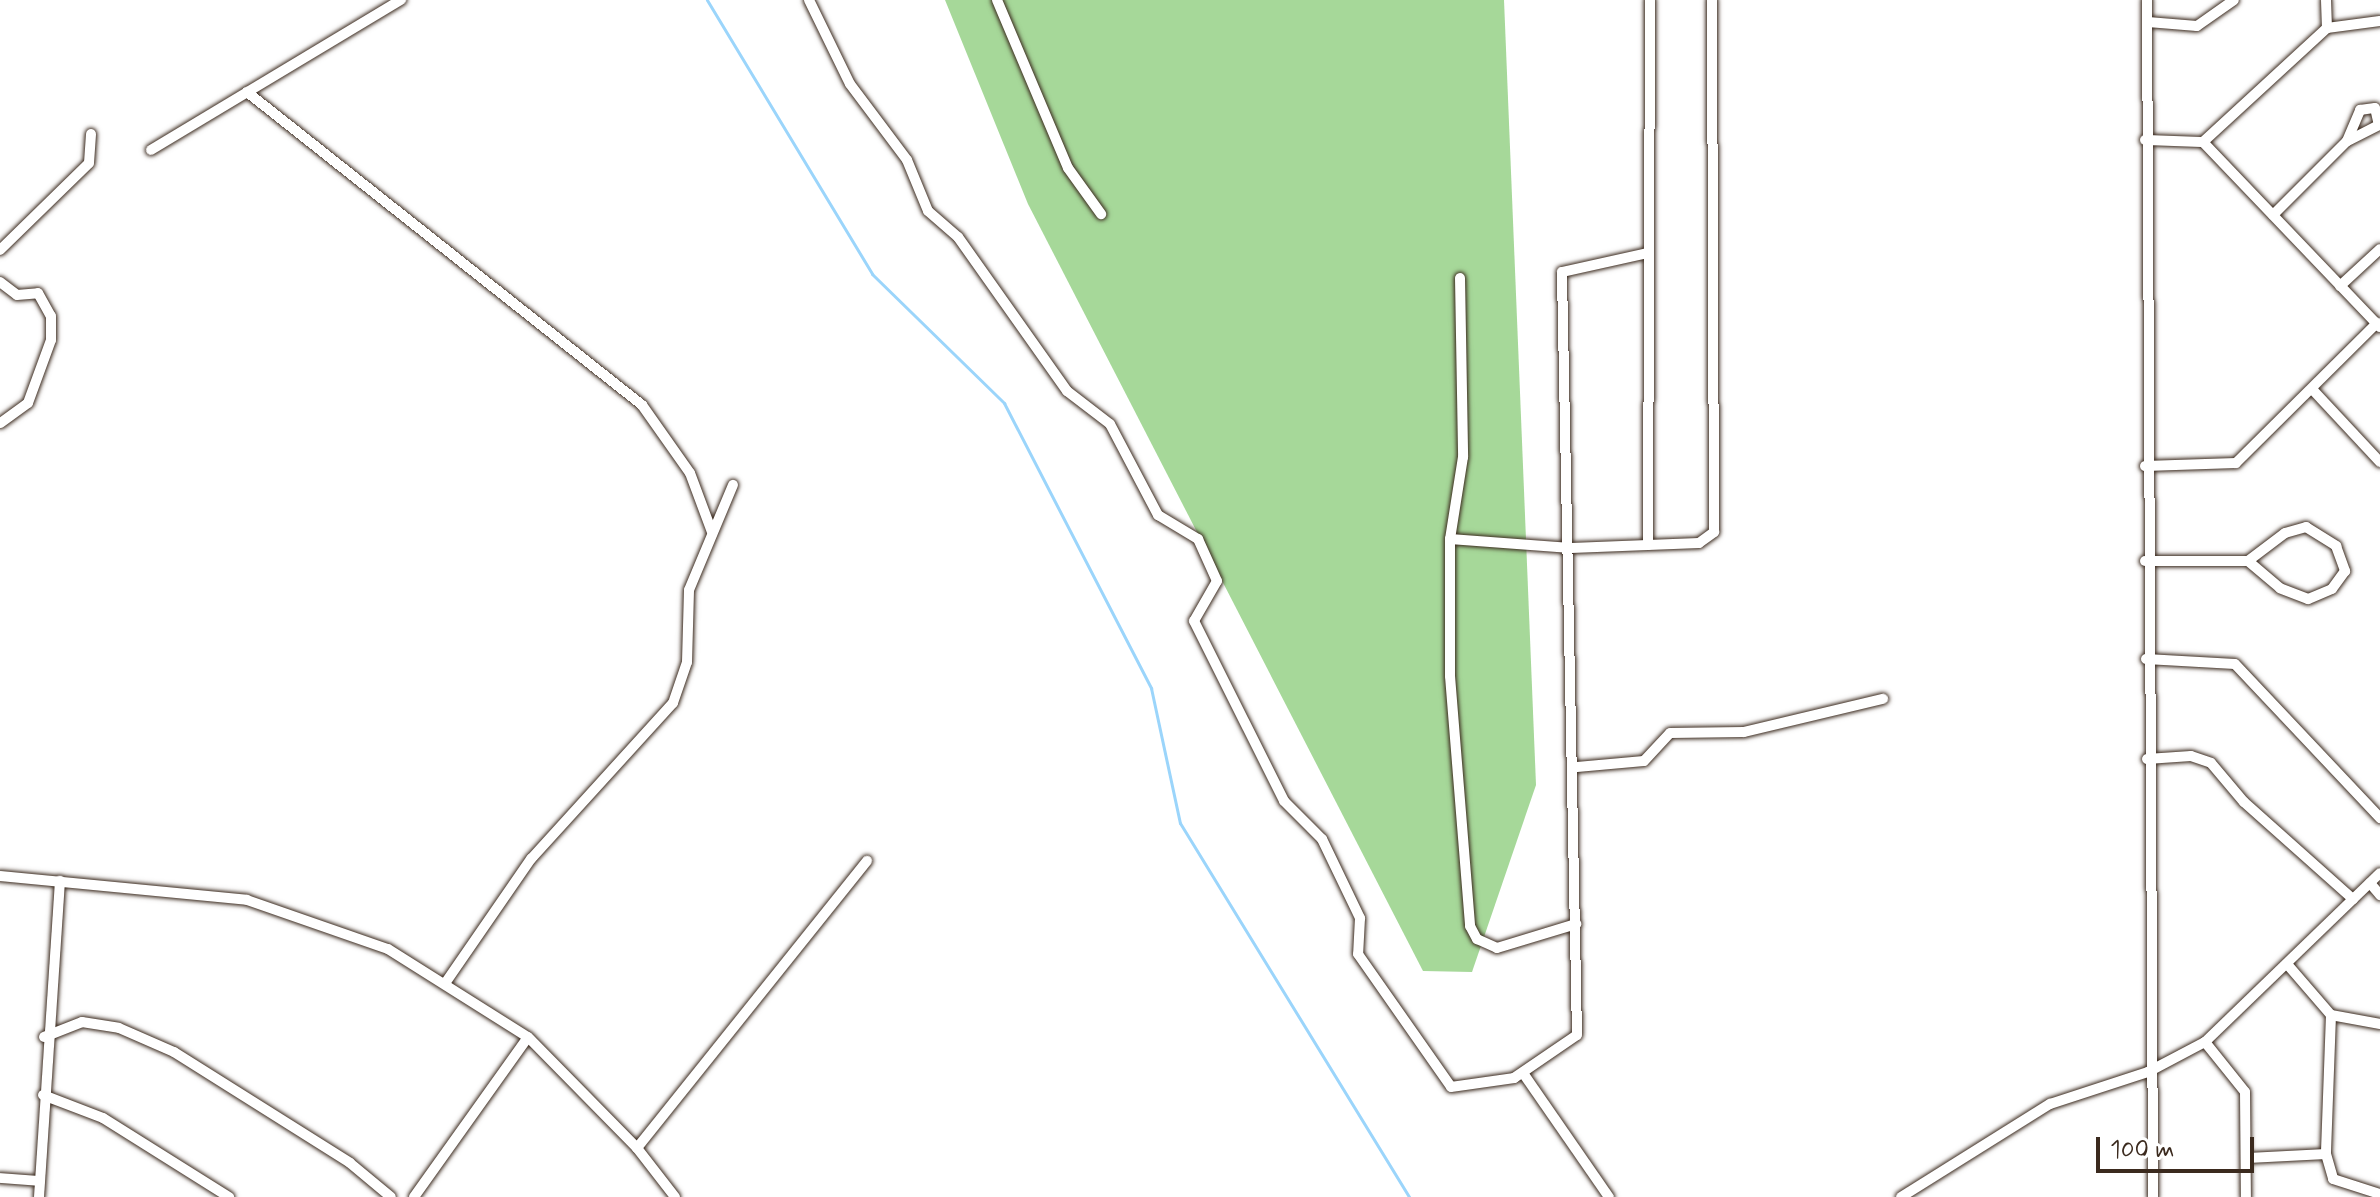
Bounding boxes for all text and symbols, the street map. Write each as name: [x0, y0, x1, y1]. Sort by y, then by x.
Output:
scale bar: [2100, 1121, 2258, 1171]
text: 100 m: [2110, 1135, 2174, 1166]

